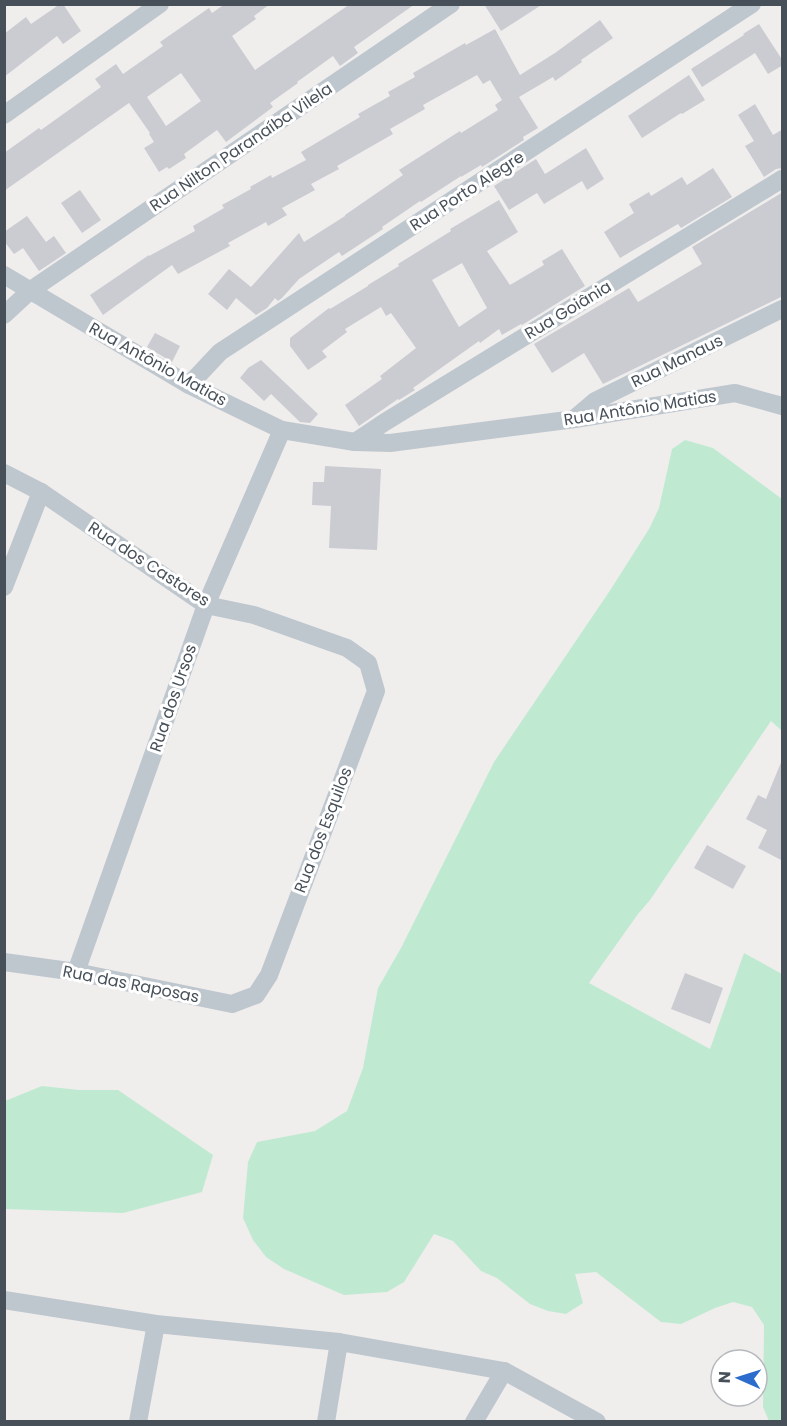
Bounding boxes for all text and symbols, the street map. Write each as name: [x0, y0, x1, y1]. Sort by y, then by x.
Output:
street label: Rua Nilton Paranaíba Vilela: [145, 77, 337, 217]
street label: Rua Porto Alegre: [405, 145, 529, 237]
street label: Rua Goiânia: [520, 275, 616, 345]
street label: Rua Antônio Matias: [85, 317, 231, 411]
street label: Rua Manaus: [627, 329, 727, 393]
street label: Rua Antônio Matias: [562, 385, 718, 431]
street label: Rua dos Castores: [84, 516, 214, 612]
street label: Rua dos Ursos: [144, 641, 202, 755]
street label: Rua dos Esquilos: [288, 764, 358, 896]
street label: Rua das Raposas: [61, 960, 201, 1008]
north arrow: [709, 1348, 769, 1408]
text: N: [713, 1371, 736, 1384]

